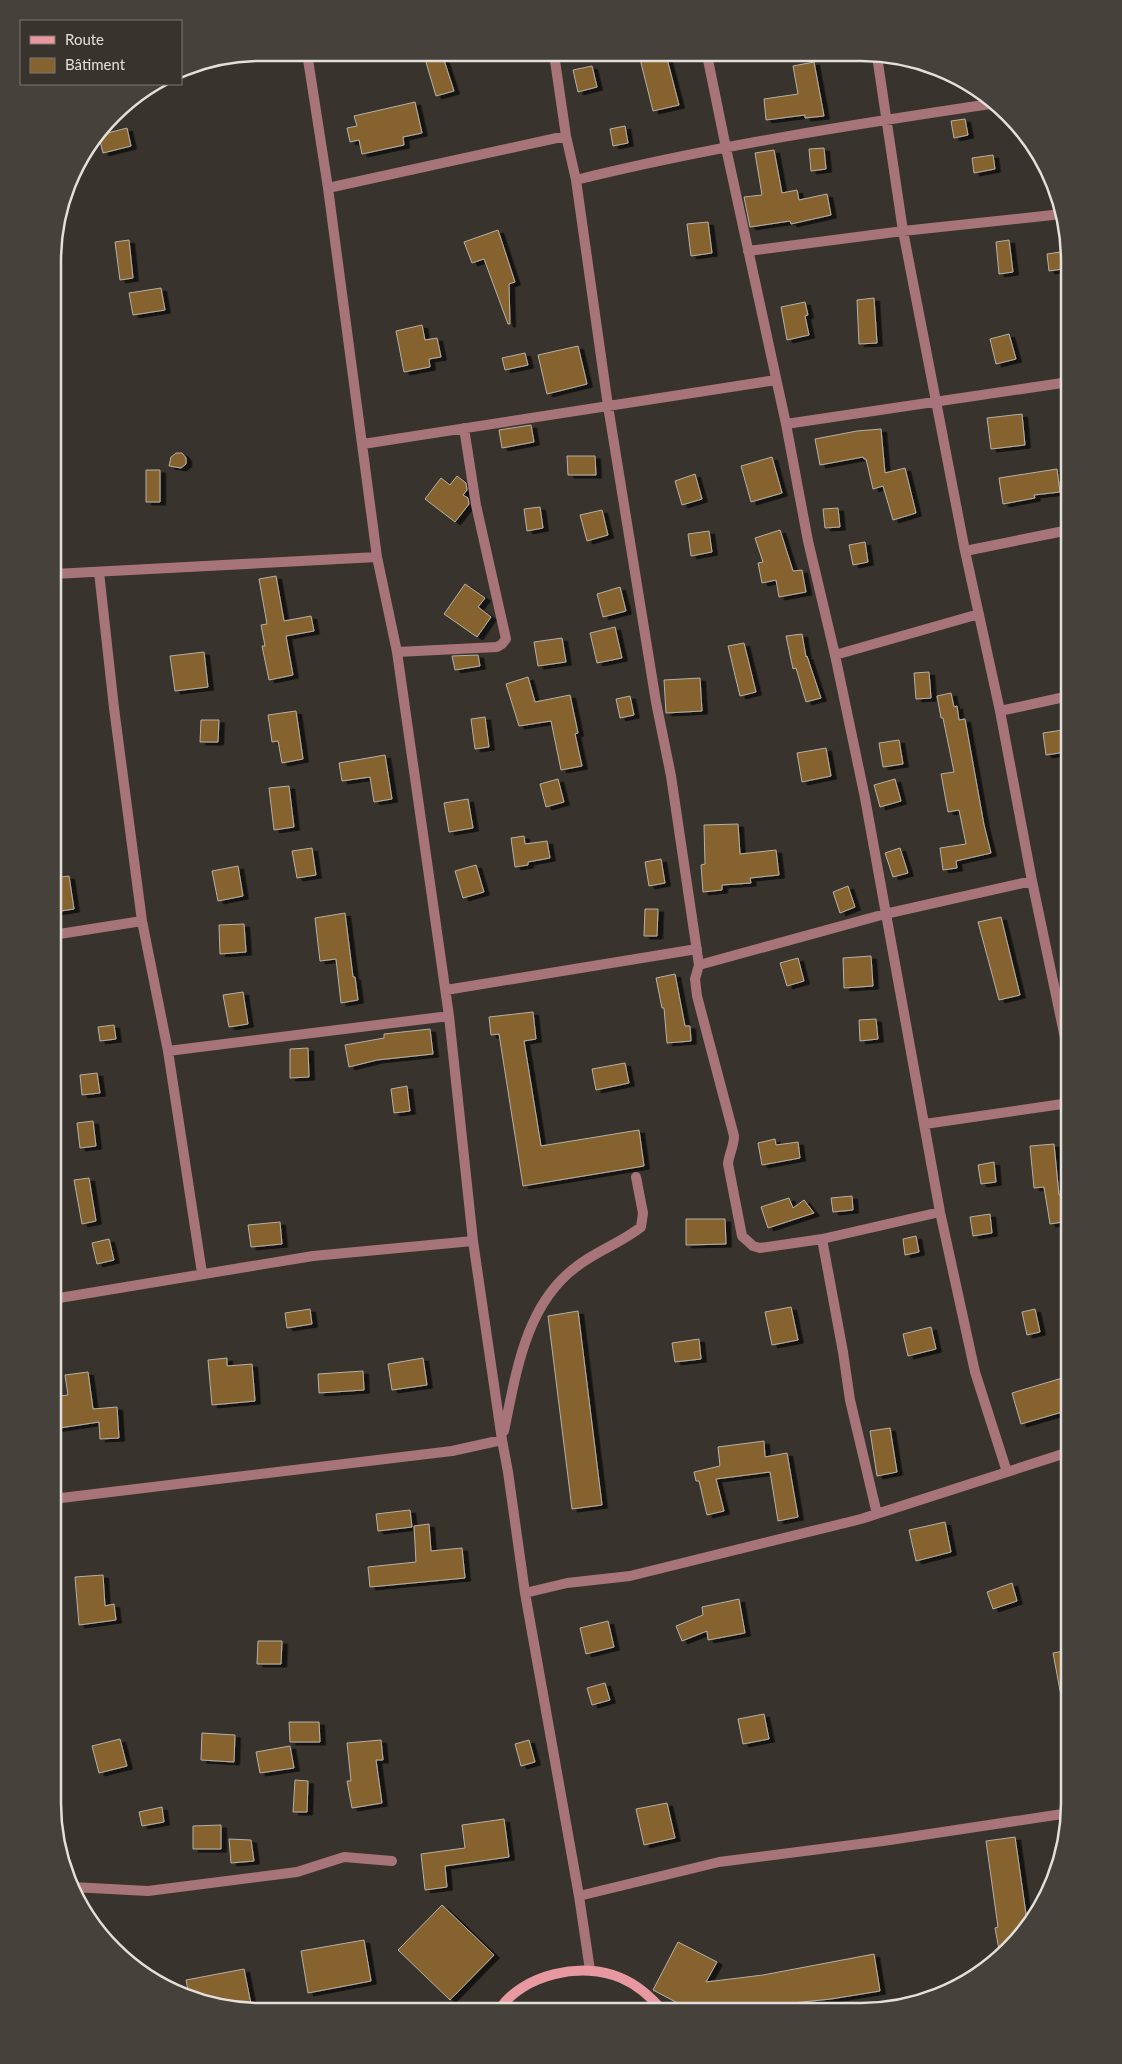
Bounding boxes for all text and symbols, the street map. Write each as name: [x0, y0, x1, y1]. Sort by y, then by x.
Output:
legend: [20, 20, 182, 85]
text: Route: [65, 30, 104, 48]
text: Bâtiment: [65, 55, 126, 73]

